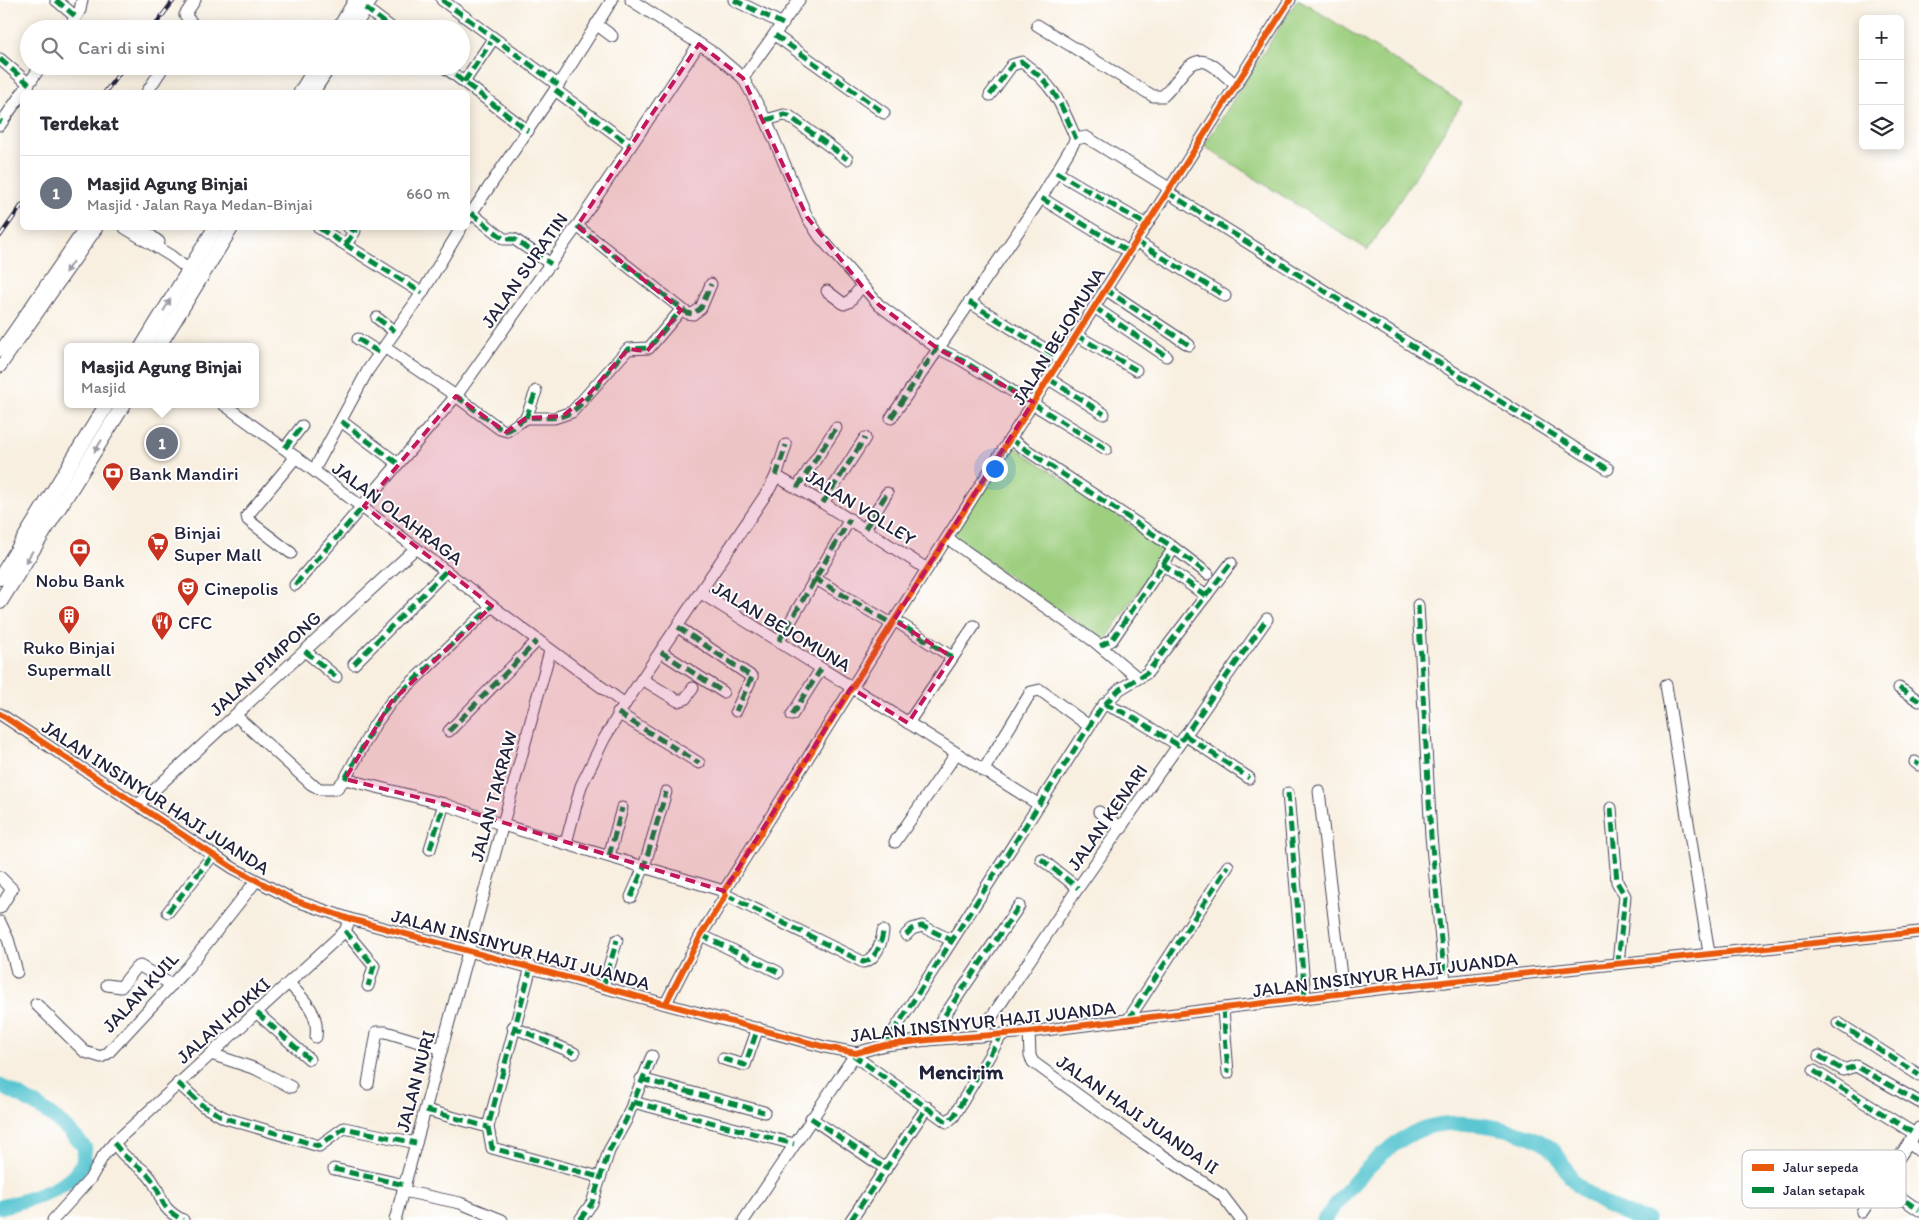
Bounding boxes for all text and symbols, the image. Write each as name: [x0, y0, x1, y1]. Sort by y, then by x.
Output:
map controls: [1859, 15, 1904, 150]
button: +: [1859, 15, 1904, 60]
search box: [20, 20, 470, 75]
icon: search: [38, 34, 66, 62]
text: Cari di sini: [78, 36, 165, 59]
button: −: [1859, 60, 1904, 105]
button: layers: [1859, 105, 1904, 150]
text: Terdekat: [40, 110, 119, 135]
text: Masjid Agung Binjai: [87, 172, 248, 195]
text: 1: [52, 184, 60, 203]
text: 660 m: [406, 184, 450, 203]
text: Masjid · Jalan Raya Medan-Binjai: [87, 195, 312, 214]
street label: JALAN SURATIN: [476, 208, 573, 332]
one-way arrow: [64, 260, 74, 274]
street label: JALAN BEJOMUNA: [1007, 263, 1110, 409]
one-way arrow: [163, 299, 172, 312]
popup: [64, 343, 259, 408]
text: Masjid Agung Binjai: [81, 355, 242, 378]
text: Masjid: [81, 378, 126, 397]
pin: 1: [146, 424, 178, 462]
one-way arrow: [94, 439, 103, 452]
your location: [982, 456, 1008, 482]
street label: JALAN OLAHRAGA: [328, 457, 468, 570]
bank icon: Bank Mandiri: [101, 461, 125, 492]
place label: Bank Mandiri: [129, 462, 239, 485]
street label: JALAN VOLLEY: [801, 464, 920, 550]
place label: Binjai Super Mall: [174, 521, 262, 566]
supermarket icon: Binjai Super Mall: [146, 531, 170, 562]
bank icon: Nobu Bank: [68, 537, 92, 568]
one-way arrow: [24, 550, 33, 563]
place label: Nobu Bank: [36, 569, 125, 592]
theatre icon: Cinepolis: [176, 576, 200, 607]
street label: JALAN BEJOMUNA: [708, 576, 855, 677]
place label: Cinepolis: [204, 577, 279, 600]
building icon: Ruko Binjai Supermall: [57, 604, 81, 635]
street label: JALAN PIMPONG: [205, 606, 326, 721]
restaurant icon: CFC: [150, 610, 174, 641]
place label: CFC: [178, 611, 212, 634]
place label: Ruko Binjai Supermall: [23, 636, 115, 681]
street label: JALAN INSINYUR HAJI JUANDA: [38, 715, 274, 880]
street label: JALAN TAKRAW: [465, 728, 522, 864]
street label: JALAN KENARI: [1062, 760, 1152, 875]
street label: JALAN INSINYUR HAJI JUANDA: [389, 904, 653, 995]
street label: JALAN KUIL: [97, 947, 184, 1037]
street label: JALAN INSINYUR HAJI JUANDA: [1251, 947, 1519, 1002]
street label: JALAN HOKKI: [172, 972, 275, 1068]
street label: JALAN INSINYUR HAJI JUANDA: [849, 996, 1117, 1047]
street label: JALAN NURI: [391, 1028, 440, 1134]
street label: JALAN HAJI JUANDA II: [1052, 1050, 1223, 1179]
district label: Mencirim: [919, 1059, 1004, 1084]
legend: [1742, 1150, 1906, 1208]
text: Jalur sepeda: [1783, 1159, 1858, 1176]
text: Jalan setapak: [1783, 1182, 1866, 1199]

